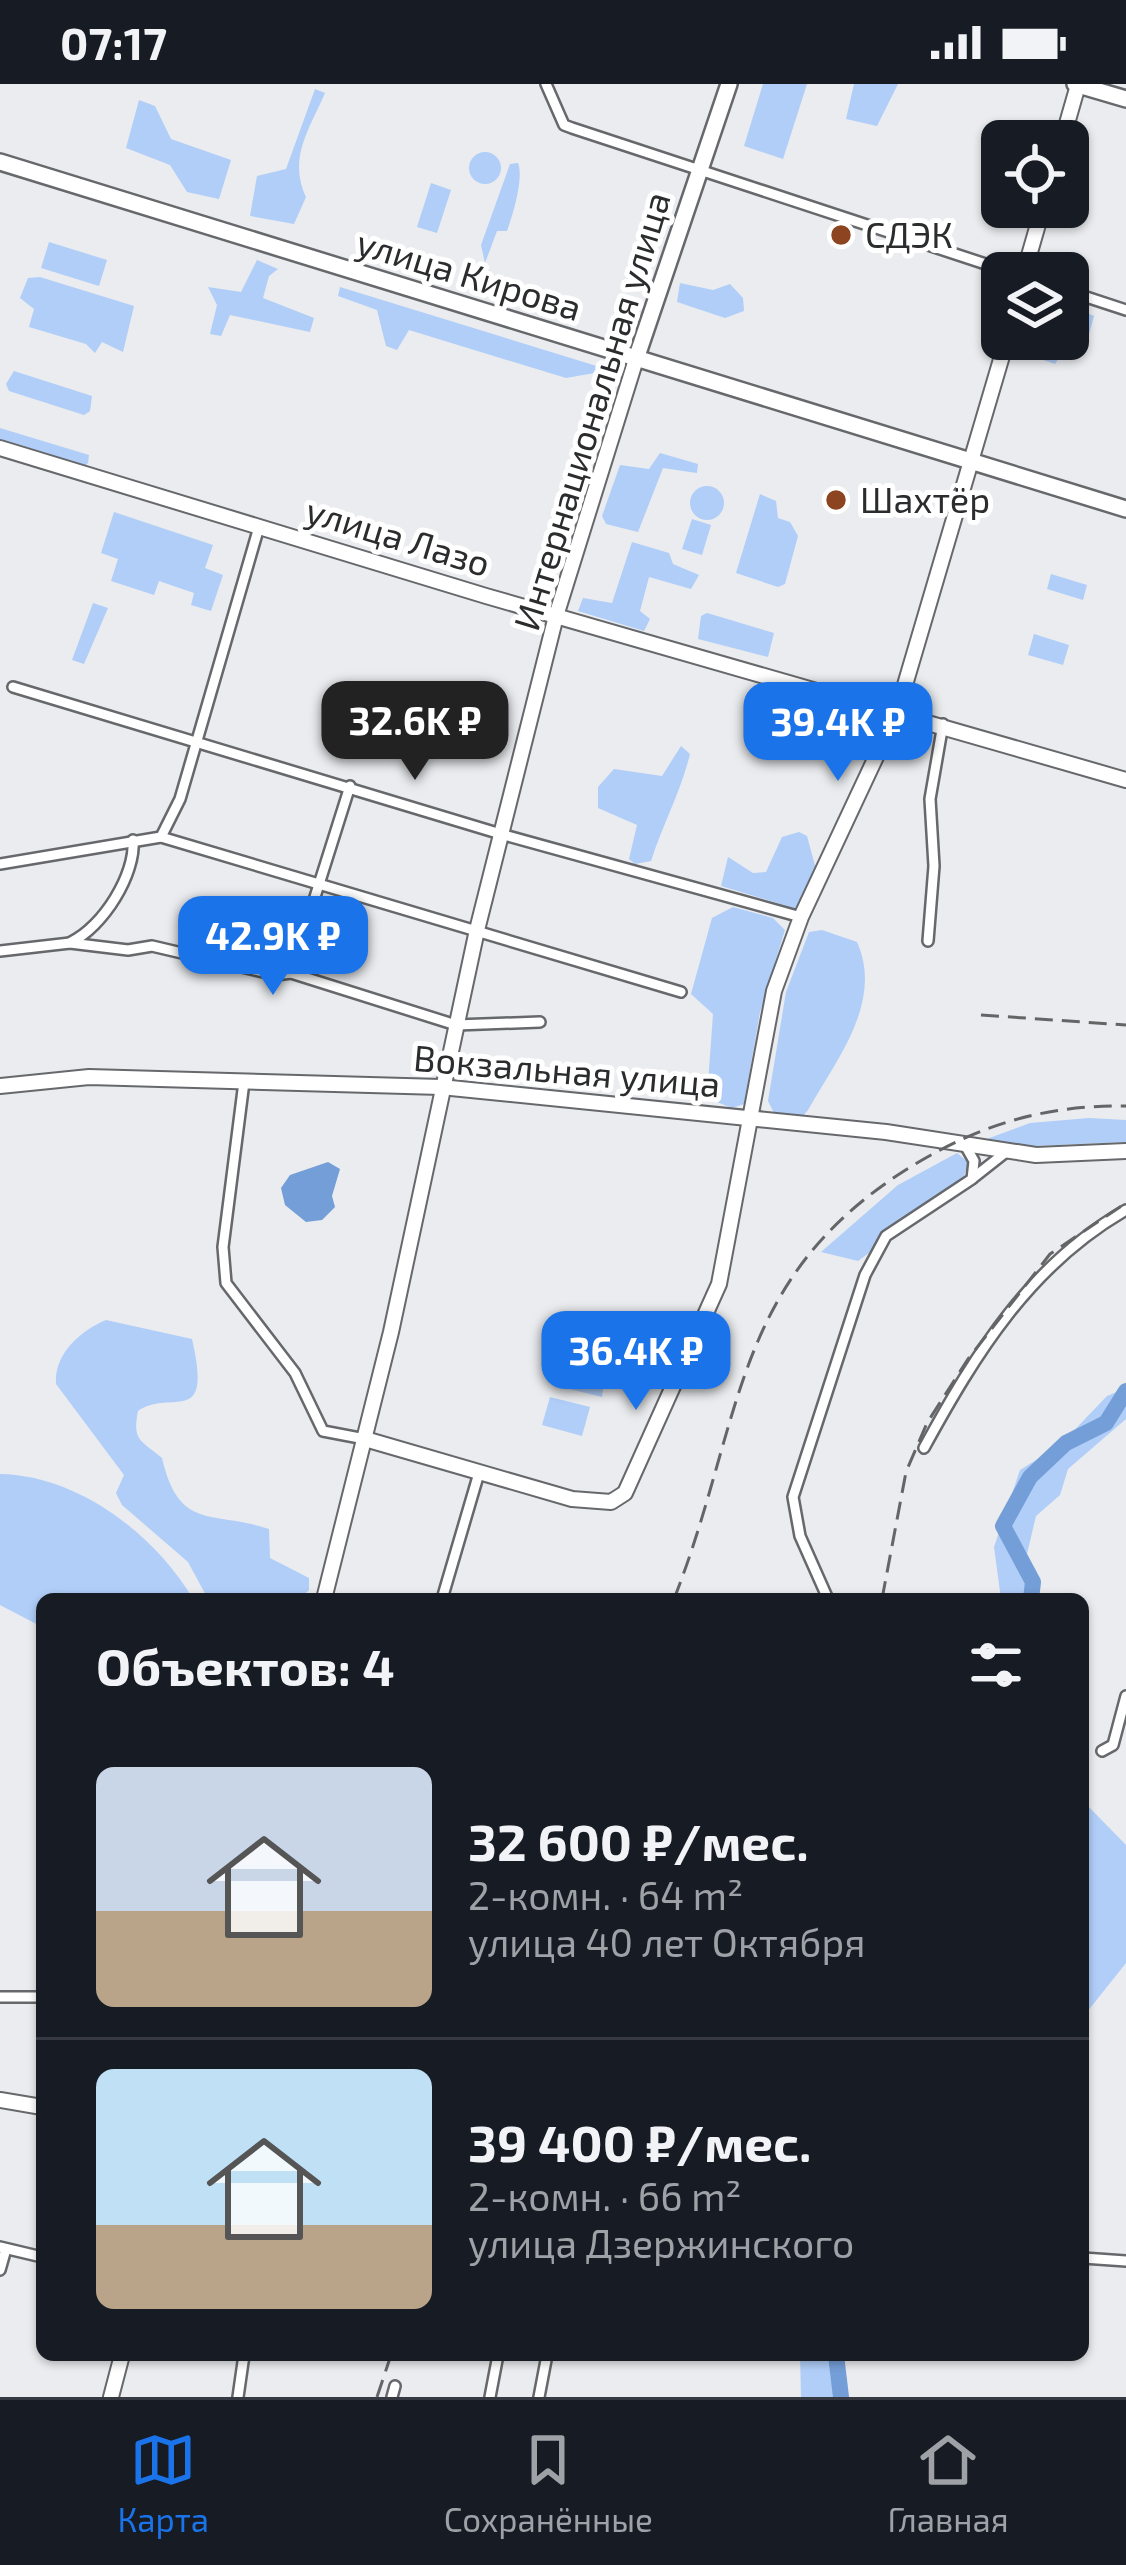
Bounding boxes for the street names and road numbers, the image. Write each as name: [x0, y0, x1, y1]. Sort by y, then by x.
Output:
street label: Интернациональная улица: [503, 186, 679, 635]
street label: улица Кирова: [352, 219, 587, 329]
street label: улица Лазо: [301, 487, 496, 585]
street label: Вокзальная улица: [412, 1035, 722, 1105]

